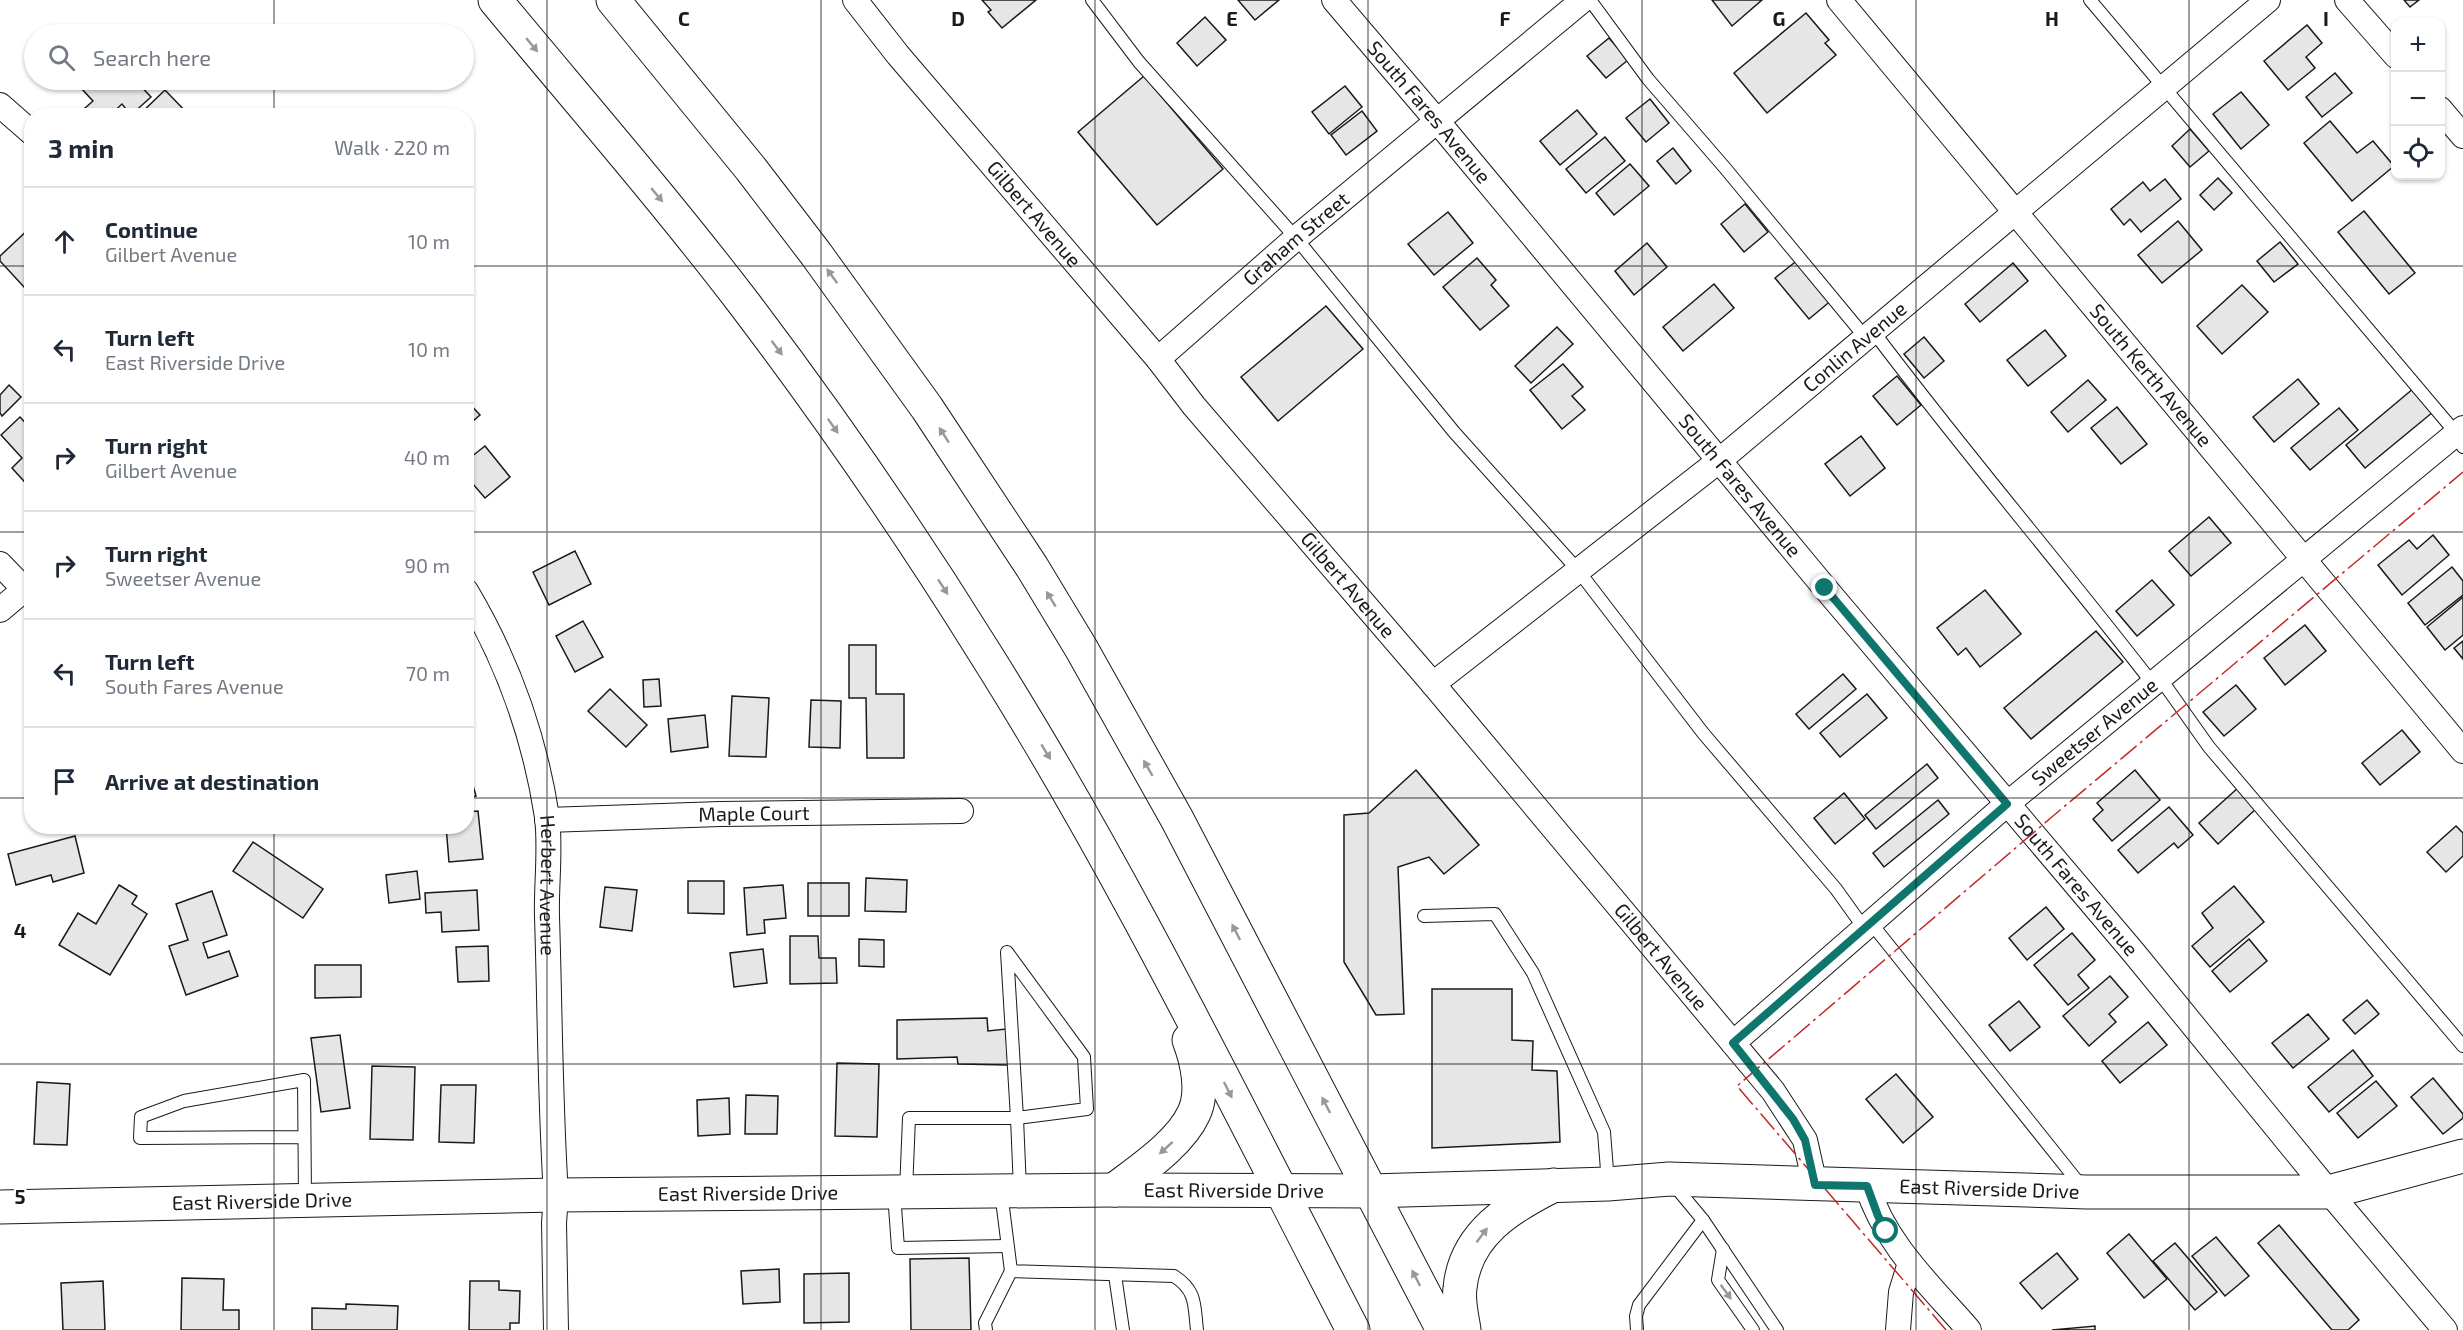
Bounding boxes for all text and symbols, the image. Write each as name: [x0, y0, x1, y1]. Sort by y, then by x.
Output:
text: C: [678, 6, 690, 30]
text: D: [951, 6, 965, 30]
text: E: [1226, 6, 1238, 30]
text: F: [1499, 6, 1511, 30]
text: G: [1773, 6, 1785, 30]
text: H: [2045, 6, 2059, 30]
text: I: [2323, 6, 2329, 30]
map controls: [2391, 18, 2445, 180]
button: +: [2391, 18, 2445, 72]
search box: [24, 24, 474, 90]
street label: South Fares Avenue: [1363, 35, 1497, 188]
one-way arrow: [525, 37, 538, 52]
icon: search: [45, 41, 78, 74]
text: Search here: [93, 44, 211, 70]
button: −: [2391, 72, 2445, 126]
button: locate: [2391, 126, 2445, 180]
text: 3 min: [48, 132, 114, 163]
text: Walk · 220 m: [334, 135, 450, 159]
street label: Gilbert Avenue: [983, 155, 1087, 271]
street label: Graham Street: [1237, 186, 1354, 290]
one-way arrow: [650, 187, 663, 202]
text: Continue: [105, 216, 198, 242]
icon: ahead: [48, 225, 81, 258]
text: 10 m: [408, 229, 450, 253]
text: Gilbert Avenue: [105, 242, 237, 266]
one-way arrow: [826, 268, 838, 284]
street label: Conlin Avenue: [1797, 296, 1911, 396]
street label: South Kerth Avenue: [2085, 298, 2218, 451]
text: Turn left: [105, 324, 194, 350]
icon: left: [48, 333, 81, 366]
text: 10 m: [408, 337, 450, 361]
one-way arrow: [771, 340, 783, 356]
text: East Riverside Drive: [105, 350, 285, 374]
street label: South Fares Avenue: [1674, 409, 1807, 561]
one-way arrow: [827, 418, 838, 434]
one-way arrow: [939, 427, 950, 443]
text: Turn right: [105, 432, 207, 458]
icon: right: [48, 441, 81, 474]
text: 40 m: [404, 445, 450, 469]
text: Gilbert Avenue: [105, 458, 237, 482]
street label: Gilbert Avenue: [1296, 526, 1401, 642]
text: Turn right: [105, 540, 207, 566]
icon: right: [48, 549, 81, 582]
text: 90 m: [405, 553, 450, 577]
text: Sweetser Avenue: [105, 566, 261, 590]
route end: [1811, 574, 1837, 600]
one-way arrow: [937, 579, 948, 595]
one-way arrow: [1045, 591, 1056, 607]
text: Turn left: [105, 648, 194, 674]
icon: left: [48, 657, 81, 690]
text: 70 m: [406, 661, 450, 685]
street label: Sweetser Avenue: [2026, 672, 2162, 790]
text: South Fares Avenue: [105, 674, 284, 698]
one-way arrow: [1040, 744, 1051, 760]
one-way arrow: [1143, 759, 1153, 776]
icon: arrive: [48, 765, 81, 798]
text: Arrive at destination: [105, 768, 319, 794]
street label: Maple Court: [698, 800, 810, 826]
street label: South Fares Avenue: [2010, 808, 2144, 960]
street label: Herbert Avenue: [536, 814, 562, 956]
street label: Gilbert Avenue: [1610, 898, 1713, 1015]
text: 4: [14, 918, 27, 942]
one-way arrow: [1231, 923, 1241, 940]
one-way arrow: [1223, 1082, 1233, 1099]
one-way arrow: [1321, 1096, 1331, 1113]
one-way arrow: [1158, 1141, 1173, 1155]
street label: East Riverside Drive: [1899, 1173, 2080, 1203]
street label: East Riverside Drive: [1144, 1177, 1324, 1202]
street label: East Riverside Drive: [658, 1179, 838, 1205]
text: 5: [14, 1184, 26, 1208]
street label: East Riverside Drive: [171, 1186, 352, 1214]
route start: [1872, 1217, 1898, 1243]
one-way arrow: [1476, 1228, 1488, 1244]
one-way arrow: [1411, 1269, 1421, 1286]
one-way arrow: [1720, 1284, 1732, 1300]

